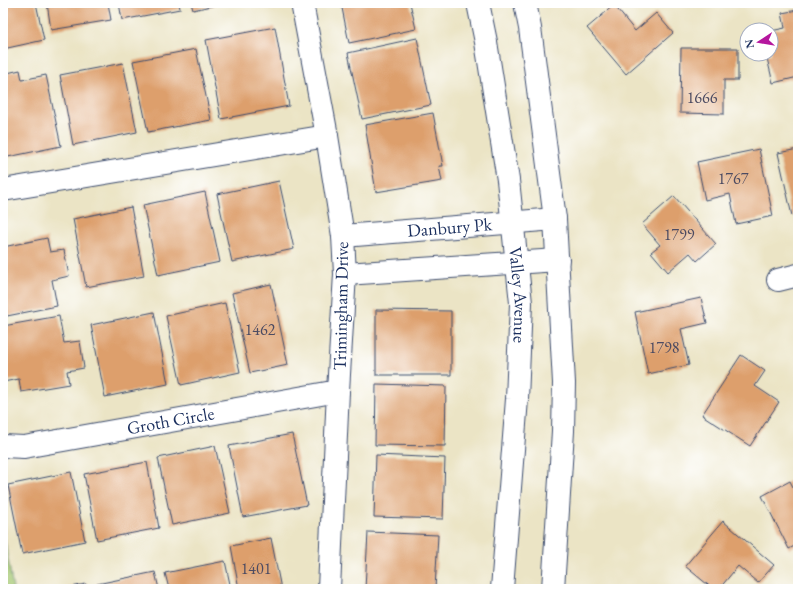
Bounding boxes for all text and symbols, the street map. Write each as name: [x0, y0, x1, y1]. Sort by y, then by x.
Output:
north arrow: [739, 22, 779, 62]
text: N: [741, 38, 757, 50]
house number: 1666: [687, 87, 718, 108]
house number: 1767: [718, 168, 749, 189]
street label: Danbury Pk: [406, 212, 493, 242]
house number: 1799: [664, 224, 695, 245]
street label: Trimingham Drive: [328, 241, 353, 371]
street label: Valley Avenue: [504, 246, 533, 343]
house number: 1462: [245, 319, 276, 340]
house number: 1798: [649, 337, 680, 358]
street label: Groth Circle: [125, 401, 216, 439]
house number: 1401: [241, 558, 271, 579]

